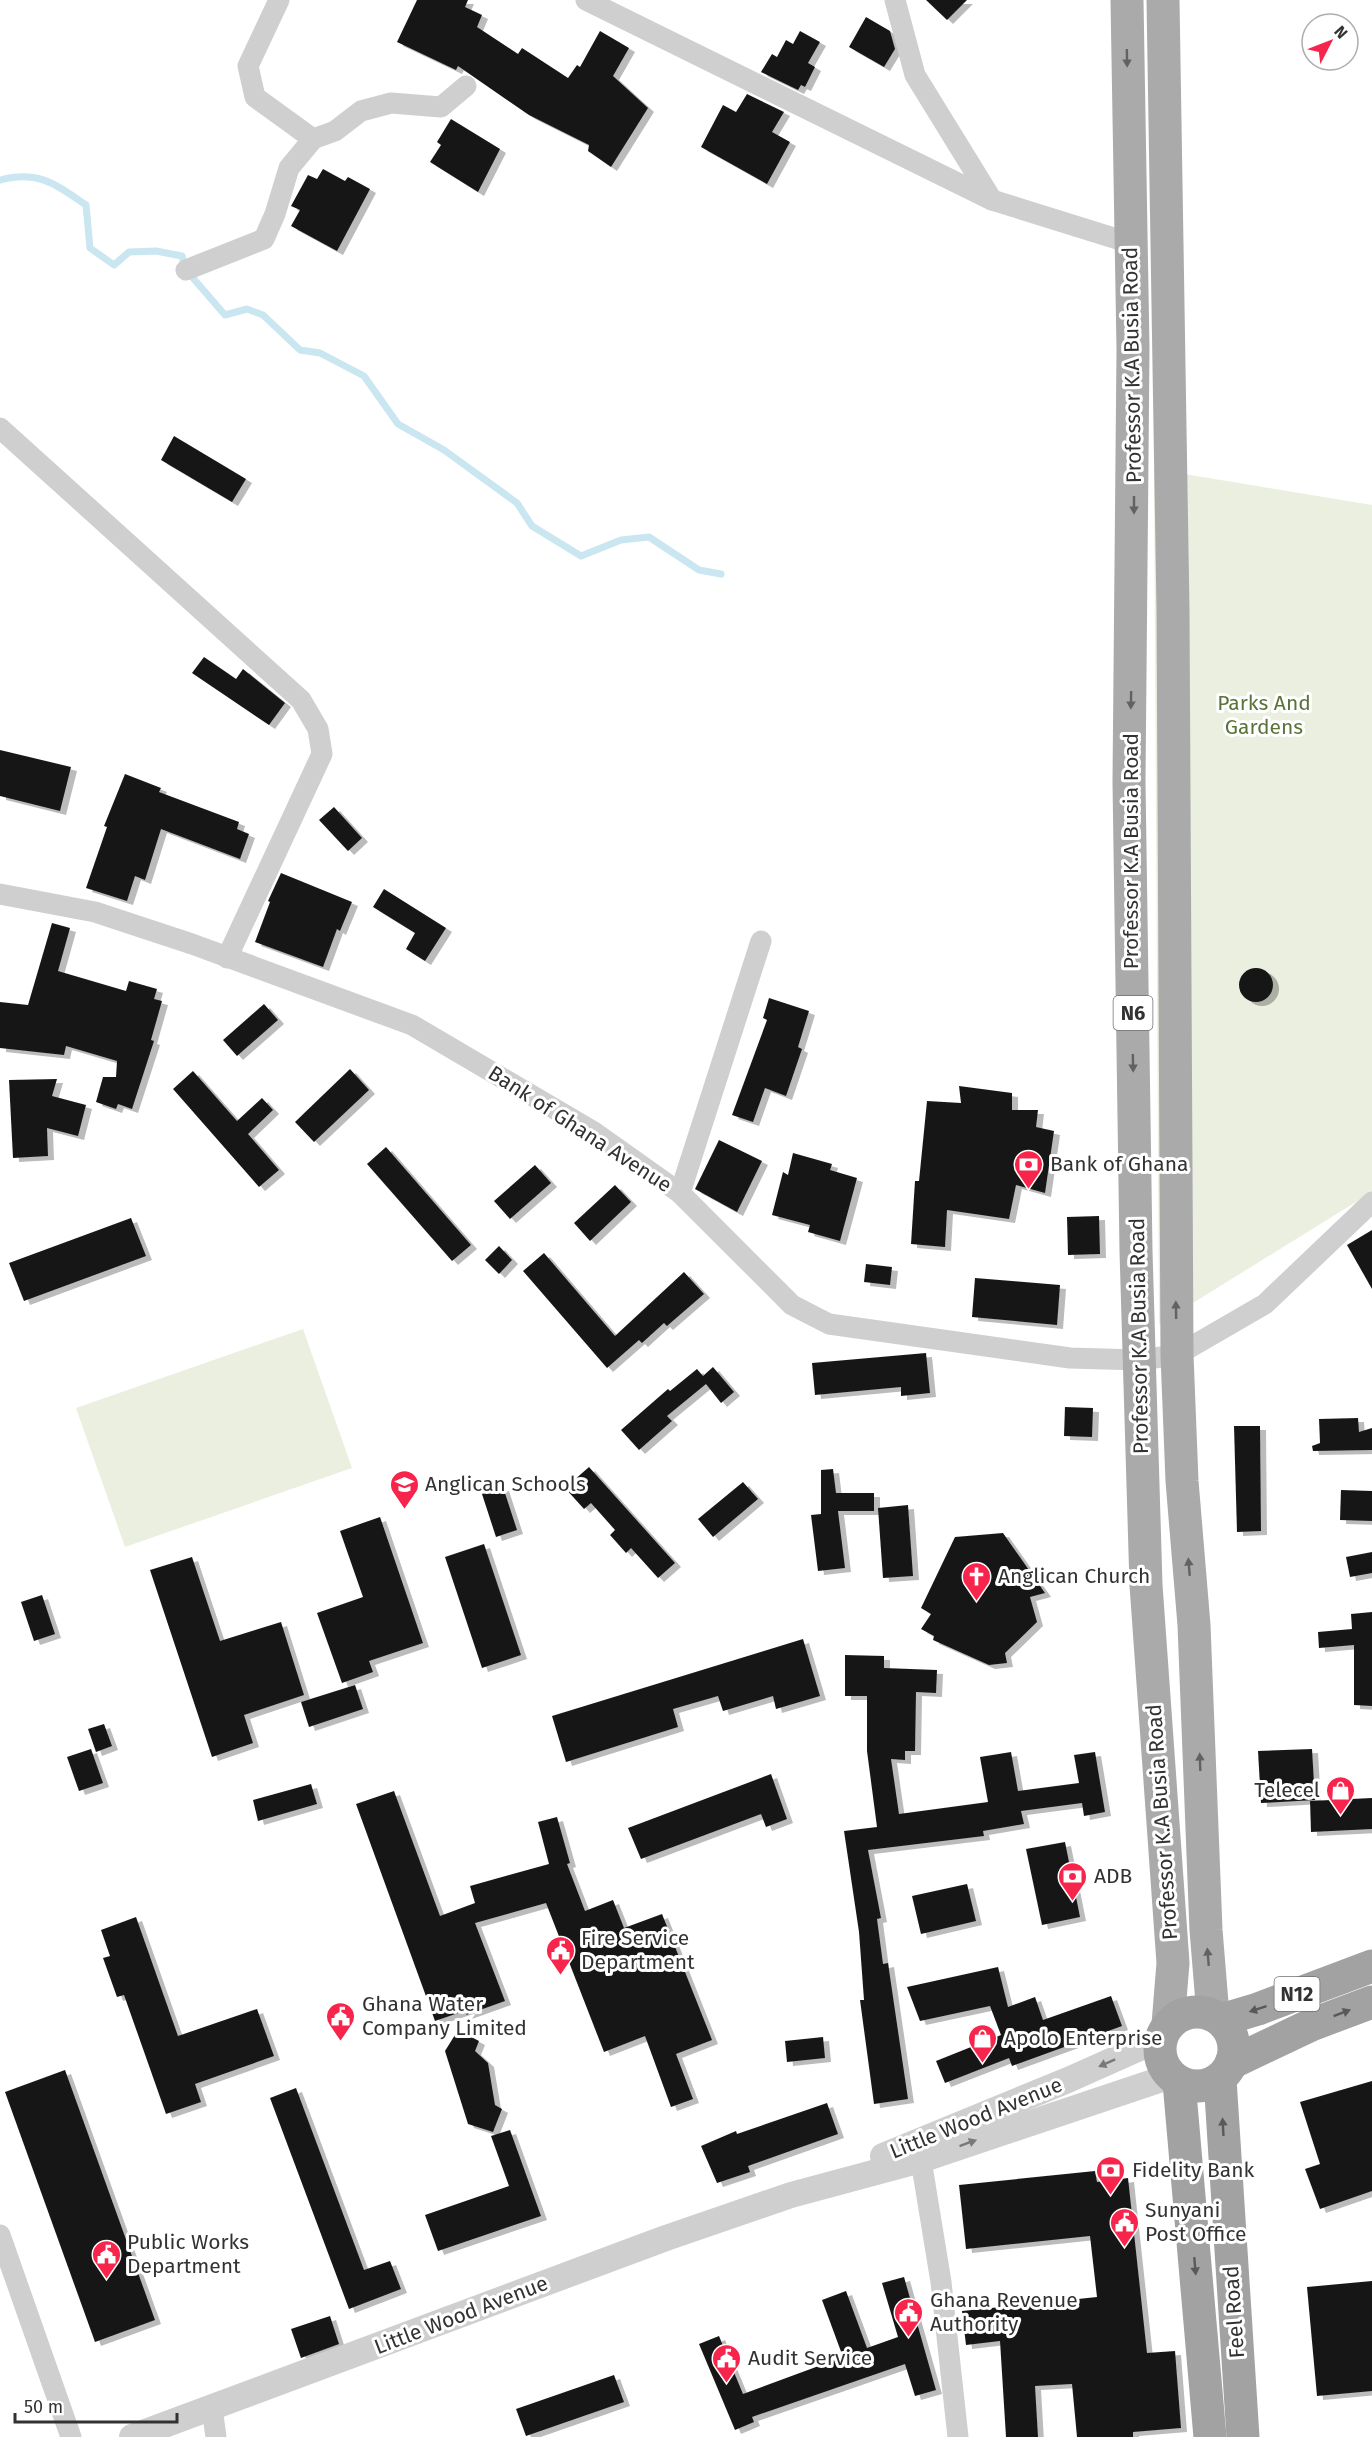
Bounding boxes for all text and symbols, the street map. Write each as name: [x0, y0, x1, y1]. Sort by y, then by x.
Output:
north arrow: [1300, 12, 1360, 72]
text: N: [1330, 22, 1351, 43]
one-way arrow: [1123, 49, 1132, 68]
street label: Professor K.A Busia Road: [1117, 247, 1147, 483]
one-way arrow: [1129, 496, 1139, 515]
park label: Parks And Gardens: [1217, 690, 1311, 740]
one-way arrow: [1126, 691, 1136, 710]
street label: Professor K.A Busia Road: [1118, 733, 1144, 969]
road number: N6: [1114, 996, 1152, 1030]
one-way arrow: [1128, 1054, 1138, 1073]
street label: Bank of Ghana Avenue: [483, 1060, 677, 1198]
bank icon: Bank of Ghana: [1013, 1148, 1045, 1190]
place label: Bank of Ghana: [1050, 1151, 1188, 1177]
street label: Professor K.A Busia Road: [1124, 1218, 1154, 1454]
one-way arrow: [1172, 1300, 1181, 1319]
school or university icon: Anglican Schools: [388, 1468, 420, 1510]
place label: Anglican Schools: [425, 1471, 586, 1497]
one-way arrow: [1184, 1558, 1194, 1577]
church icon: Anglican Church: [961, 1560, 993, 1602]
place label: Anglican Church: [998, 1563, 1150, 1589]
street label: Professor K.A Busia Road: [1141, 1703, 1183, 1941]
one-way arrow: [1196, 1753, 1205, 1772]
shop icon: Telecel: [1325, 1774, 1357, 1816]
place label: Telecel: [1254, 1777, 1320, 1803]
bank icon: ADB: [1057, 1860, 1089, 1902]
place label: ADB: [1094, 1863, 1132, 1889]
place label: Fire Service Department: [581, 1925, 695, 1975]
public building icon: Fire Service Department: [544, 1934, 576, 1976]
one-way arrow: [1204, 1947, 1213, 1966]
road number: N12: [1274, 1977, 1320, 2011]
place label: Ghana Water Company Limited: [362, 1991, 527, 2041]
public building icon: Ghana Water Company Limited: [325, 2000, 357, 2042]
one-way arrow: [1249, 2004, 1267, 2014]
one-way arrow: [1333, 2008, 1351, 2017]
shop icon: Apolo Enterprise: [967, 2022, 999, 2064]
place label: Apolo Enterprise: [1004, 2025, 1163, 2051]
one-way arrow: [1098, 2058, 1115, 2067]
street label: Little Wood Avenue: [886, 2072, 1066, 2164]
one-way arrow: [1218, 2118, 1227, 2137]
one-way arrow: [959, 2137, 977, 2147]
bank icon: Fidelity Bank: [1095, 2154, 1127, 2196]
place label: Fidelity Bank: [1132, 2157, 1254, 2183]
place label: Sunyani Post Office: [1145, 2197, 1247, 2247]
public building icon: Sunyani Post Office: [1108, 2206, 1140, 2248]
place label: Public Works Department: [127, 2229, 249, 2279]
public building icon: Public Works Department: [90, 2238, 122, 2280]
one-way arrow: [1190, 2256, 1200, 2275]
street label: Feel Road: [1218, 2265, 1250, 2359]
street label: Little Wood Avenue: [371, 2270, 551, 2360]
place label: Ghana Revenue Authority: [930, 2287, 1078, 2337]
public building icon: Ghana Revenue Authority: [893, 2296, 925, 2338]
public building icon: Audit Service: [711, 2342, 743, 2384]
place label: Audit Service: [748, 2345, 872, 2371]
scale bar: [15, 2386, 177, 2424]
text: 50 m: [24, 2396, 63, 2418]

